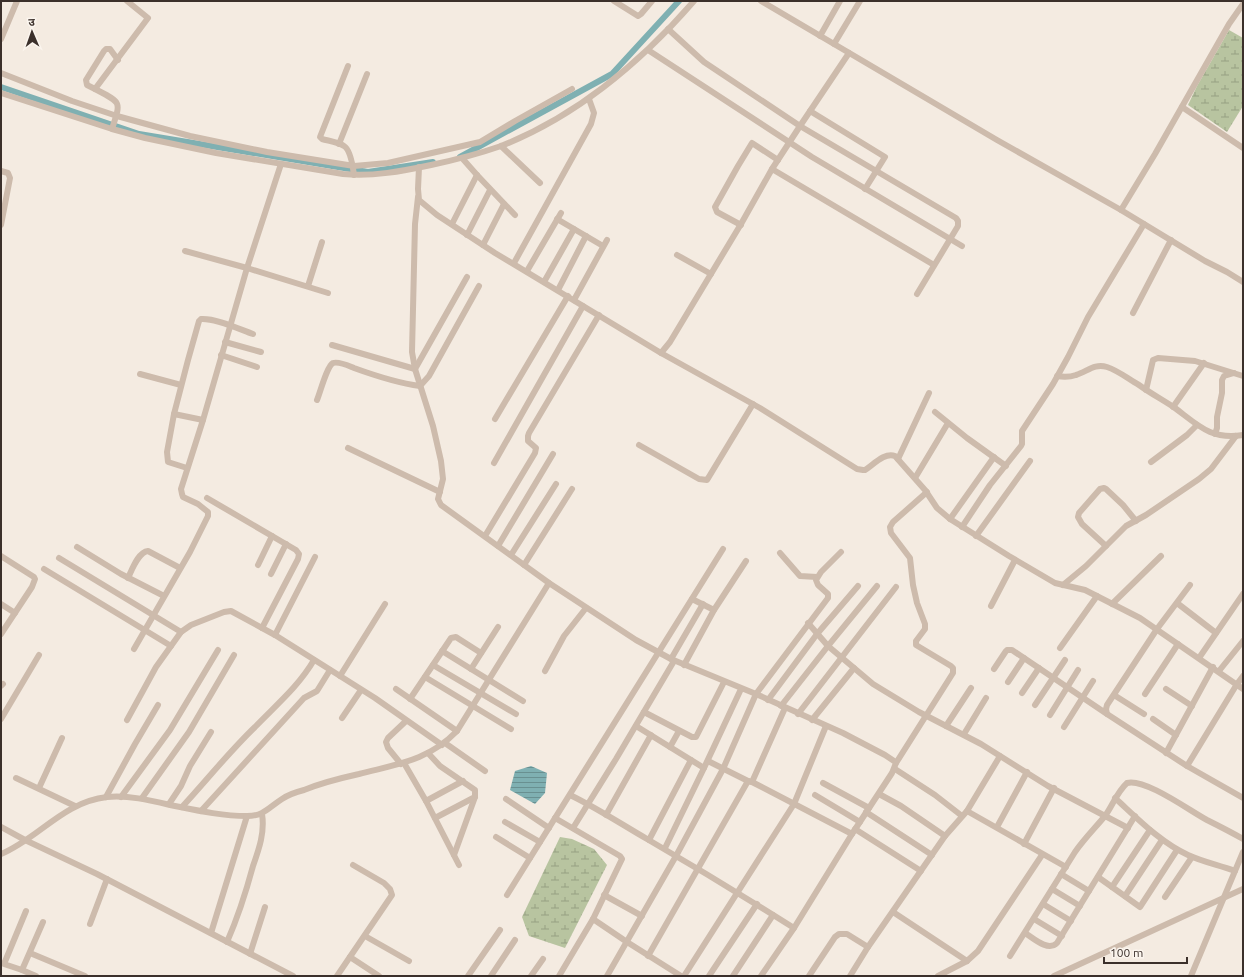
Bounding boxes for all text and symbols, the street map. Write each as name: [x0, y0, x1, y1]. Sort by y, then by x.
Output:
north arrow: [12, 12, 52, 52]
text: उ: [28, 16, 36, 28]
scale bar: [1104, 939, 1187, 965]
text: 100 m: [1110, 946, 1143, 959]

